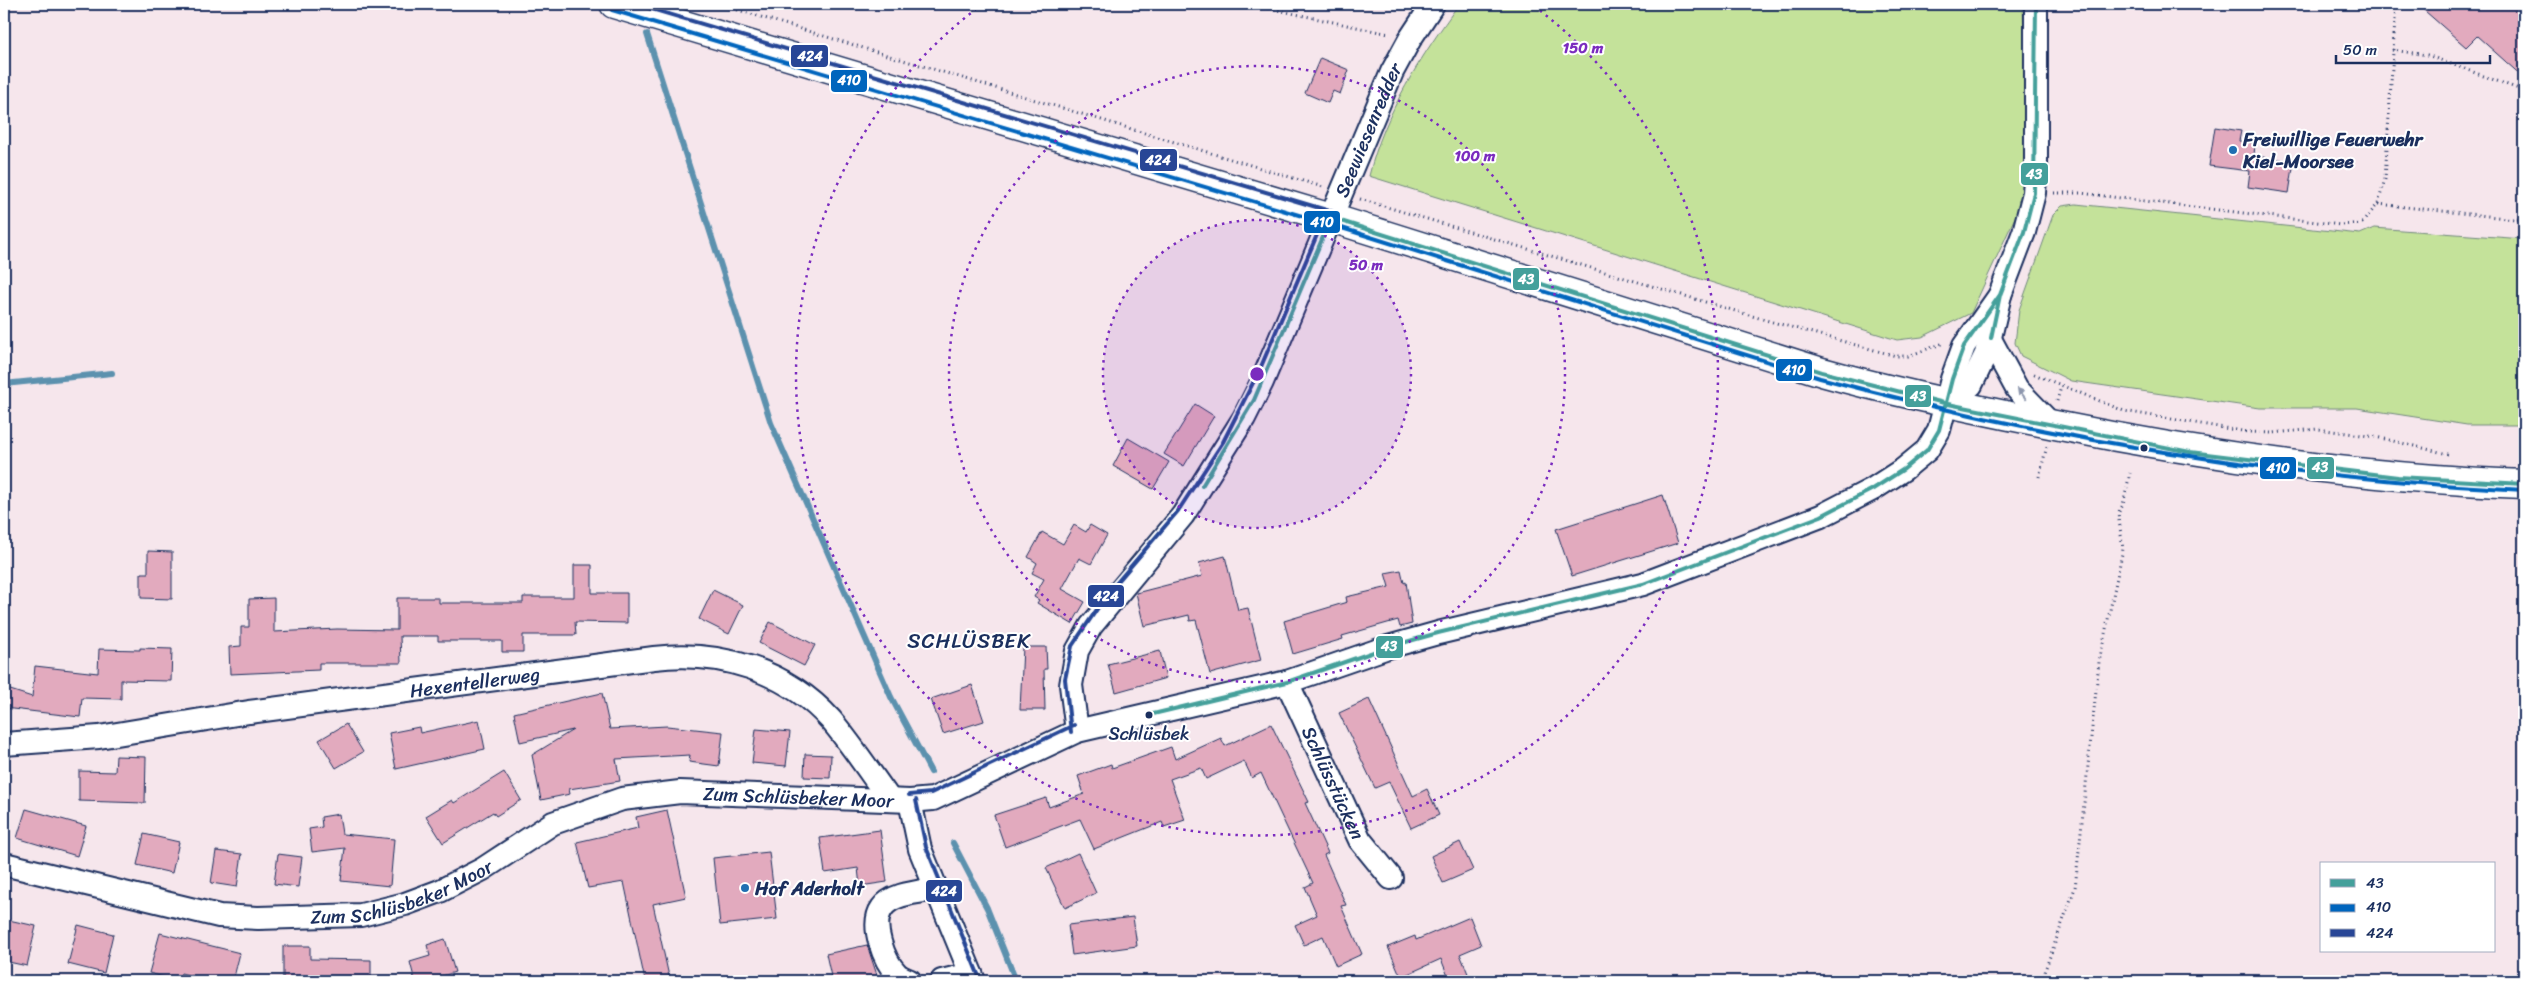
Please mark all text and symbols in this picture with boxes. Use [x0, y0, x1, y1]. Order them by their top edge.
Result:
scale bar [2336, 32, 2489, 64]
text: 150 m [1563, 35, 1604, 61]
text: 50 m [2343, 37, 2378, 63]
line badge: 424 [790, 44, 829, 68]
text: 424 [796, 44, 823, 69]
street label: Seewiesenredder [1325, 56, 1412, 202]
text: 410 [836, 68, 861, 93]
line badge: 410 [830, 69, 868, 93]
place label: Freiwillige Feuerwehr Kiel-Moorsee [2242, 123, 2424, 178]
text: 100 m [1455, 143, 1496, 169]
marker: Freiwillige Feuerwehr Kiel-Moorsee [2227, 144, 2239, 156]
line badge: 424 [1139, 148, 1178, 172]
text: 424 [1144, 148, 1171, 173]
line badge: 43 [2020, 162, 2049, 186]
text: 43 [2025, 162, 2043, 187]
line badge: 410 [1303, 210, 1341, 234]
text: 410 [1309, 210, 1334, 235]
text: 50 m [1349, 252, 1384, 278]
line badge: 43 [1512, 267, 1540, 291]
text: 43 [1517, 267, 1535, 292]
line badge: 410 [1775, 358, 1813, 382]
text: 410 [1781, 358, 1806, 383]
centre of rings [1248, 365, 1266, 383]
line badge: 43 [1904, 384, 1932, 408]
text: 43 [1909, 384, 1927, 409]
one-way arrow [2016, 388, 2027, 401]
unlabelled marker [2139, 443, 2149, 453]
text: 43 [2311, 455, 2329, 480]
line badge: 410 [2259, 456, 2297, 480]
text: 410 [2265, 456, 2290, 481]
line badge: 43 [2306, 456, 2335, 480]
line badge: 424 [1087, 584, 1125, 608]
text: 424 [1092, 584, 1119, 609]
district label: SCHLÜSBEK [907, 622, 1031, 660]
text: 43 [1380, 634, 1398, 659]
line badge: 43 [1375, 635, 1404, 659]
street label: Hexentellerweg [408, 657, 542, 707]
marker: Schlüsbek [1144, 710, 1154, 720]
place label: Schlüsbek [1108, 718, 1190, 750]
street label: Schlüsstücken [1293, 721, 1374, 845]
street label: Zum Schlüsbeker Moor [702, 777, 896, 817]
street label: Zum Schlüsbeker Moor [310, 850, 501, 933]
legend [2320, 862, 2496, 952]
text: 43 [2366, 870, 2384, 896]
place label: Hof Aderholt [754, 872, 865, 905]
line badge: 424 [925, 879, 963, 903]
text: 424 [930, 879, 957, 904]
marker: Hof Aderholt [739, 882, 751, 894]
text: 410 [2366, 894, 2391, 920]
text: 424 [2366, 920, 2393, 946]

